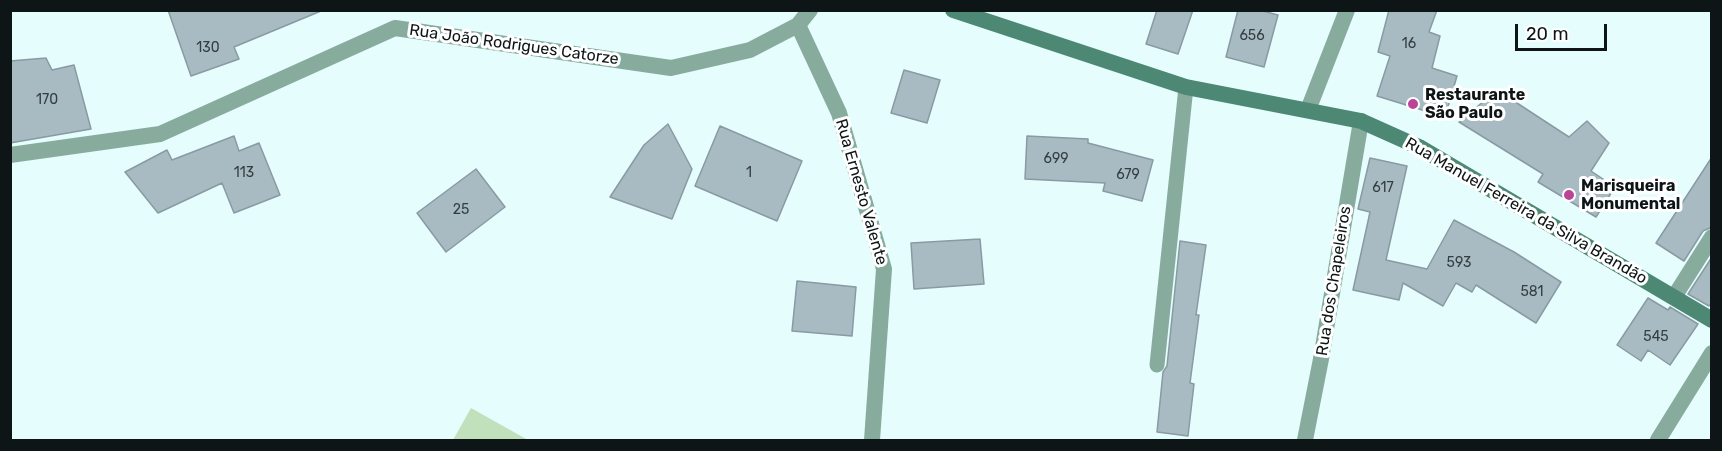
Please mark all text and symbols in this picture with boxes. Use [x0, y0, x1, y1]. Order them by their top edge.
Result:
scale bar [1518, 12, 1610, 50]
street label: Rua João Rodrigues Catorze [408, 21, 620, 69]
text: 20 m [1526, 23, 1568, 45]
house number: 656 [1239, 28, 1265, 44]
house number: 16 [1402, 36, 1416, 52]
house number: 130 [196, 40, 220, 56]
place label: Restaurante São Paulo [1425, 85, 1525, 123]
house number: 170 [36, 92, 58, 108]
marker: Restaurante São Paulo [1406, 97, 1420, 111]
street label: Rua Ernesto Valente [831, 117, 891, 267]
street label: Rua Manuel Ferreira da Silva Brandão [1402, 134, 1650, 288]
house number: 699 [1043, 151, 1069, 167]
house number: 113 [234, 165, 254, 181]
house number: 1 [746, 165, 752, 181]
house number: 679 [1116, 167, 1140, 183]
place label: Marisqueira Monumental [1581, 176, 1680, 214]
house number: 617 [1372, 180, 1394, 196]
marker: Marisqueira Monumental [1562, 188, 1576, 202]
house number: 25 [453, 202, 469, 218]
street label: Rua dos Chapeleiros [1313, 205, 1355, 357]
house number: 593 [1447, 255, 1471, 271]
house number: 581 [1520, 284, 1544, 300]
house number: 545 [1643, 329, 1669, 345]

